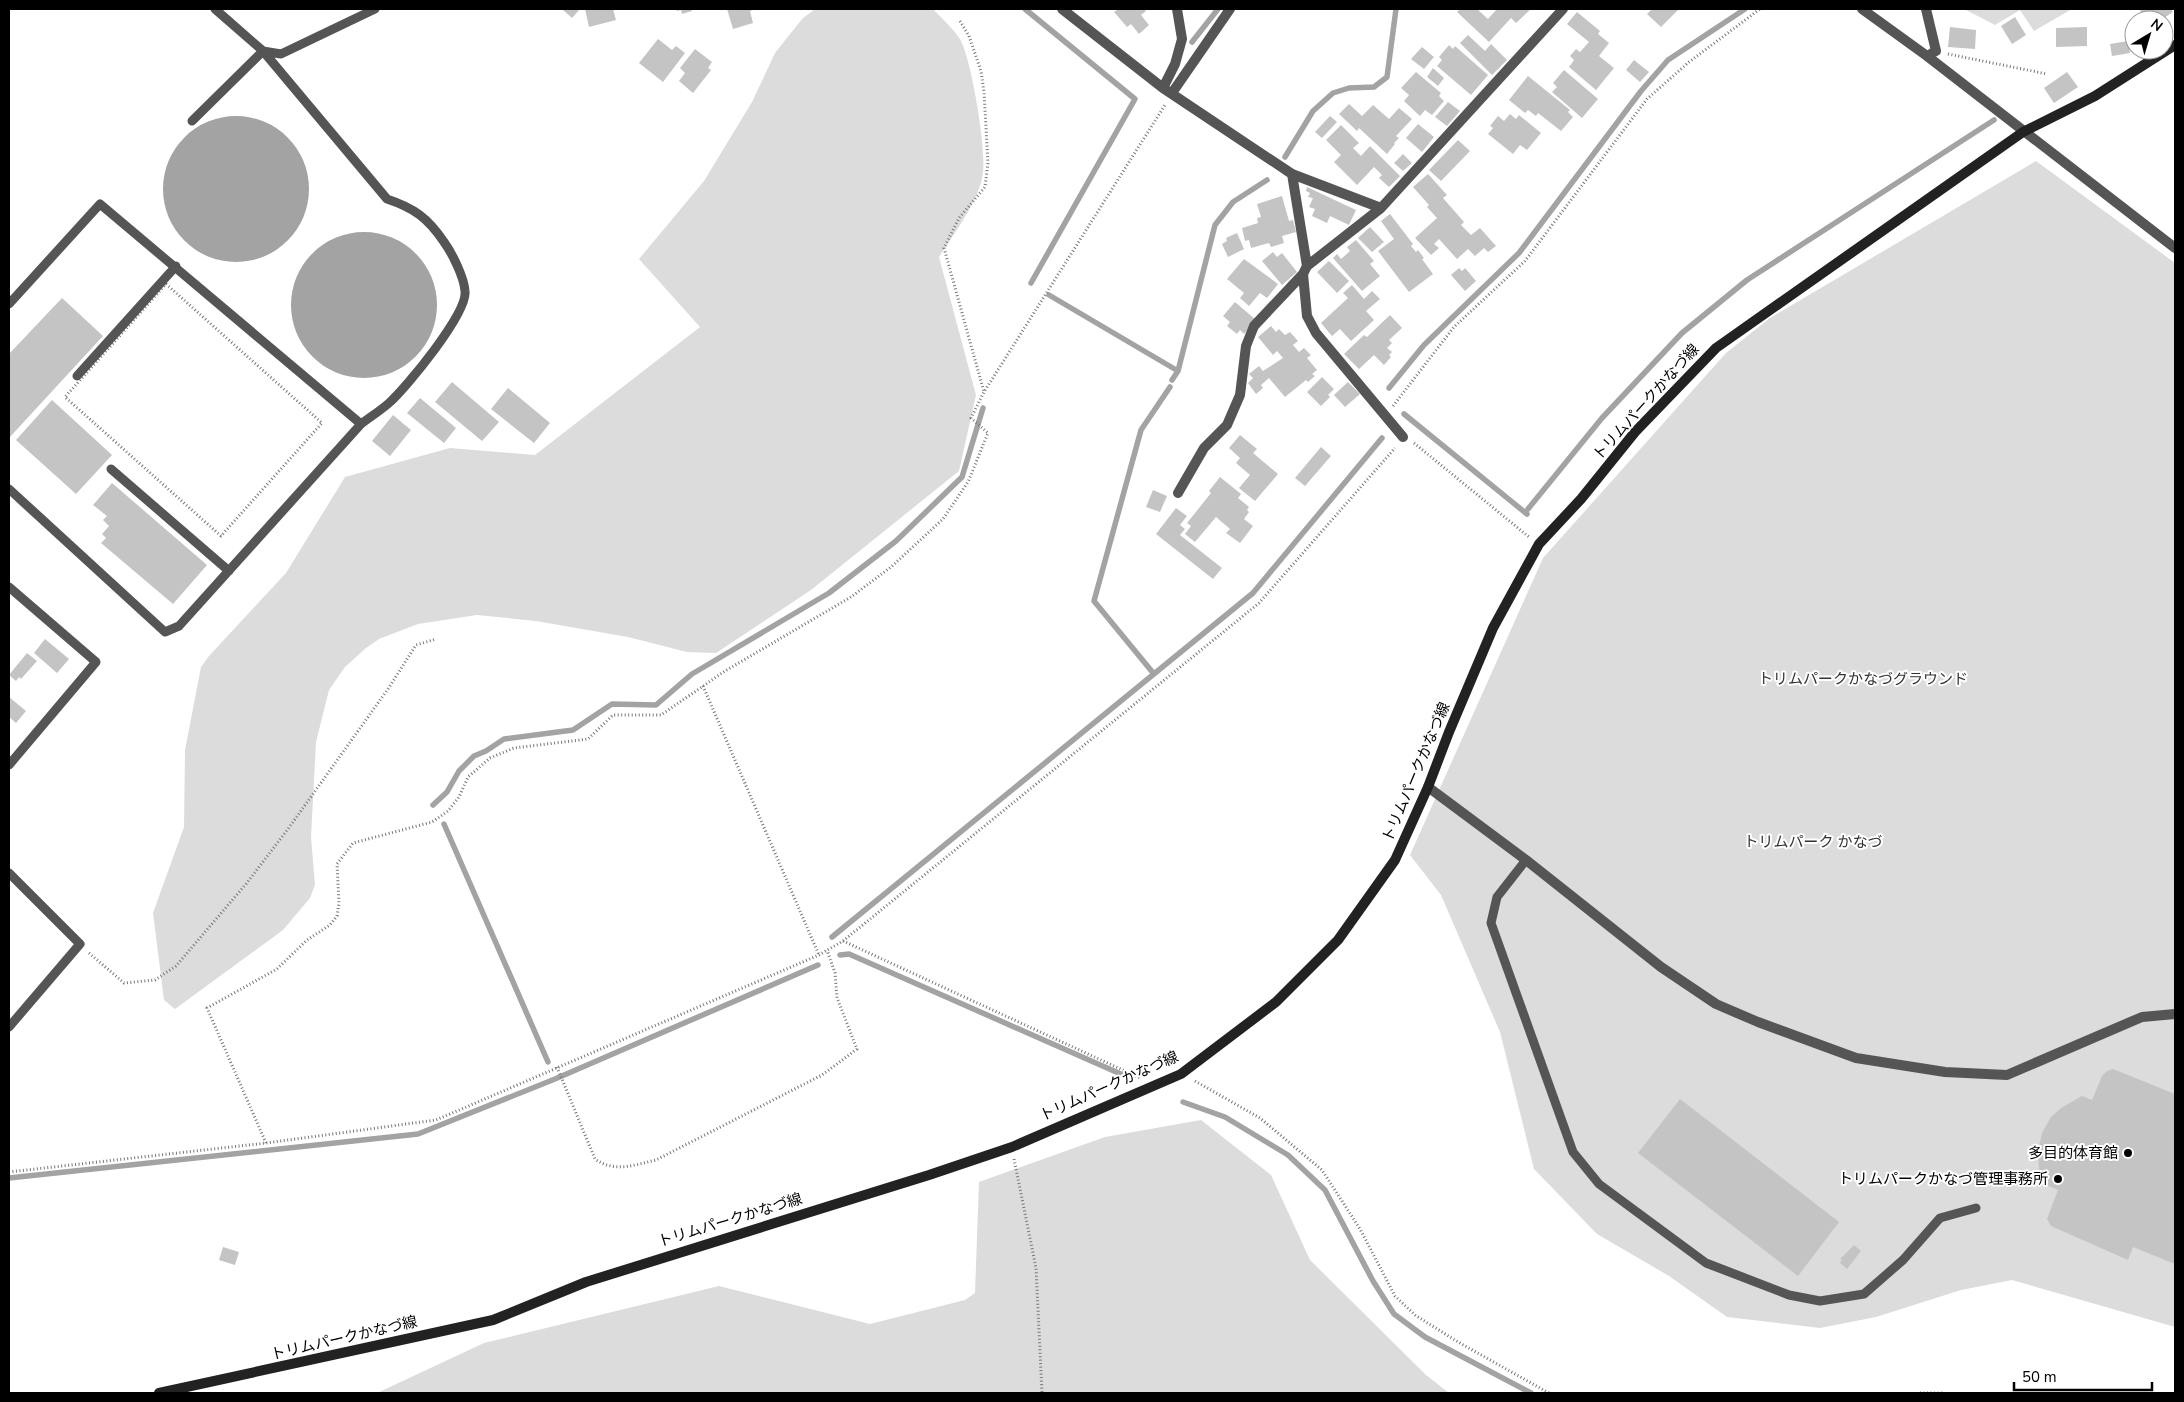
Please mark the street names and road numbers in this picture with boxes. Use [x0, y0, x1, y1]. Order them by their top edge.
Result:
street label: トリムパークかなづ線 [1588, 340, 1704, 464]
street label: トリムパークかなづ線 [1377, 699, 1455, 845]
street label: トリムパークかなづ線 [1036, 1046, 1182, 1126]
street label: トリムパークかなづ線 [655, 1189, 805, 1251]
street label: トリムパークかなづ線 [269, 1311, 419, 1365]

